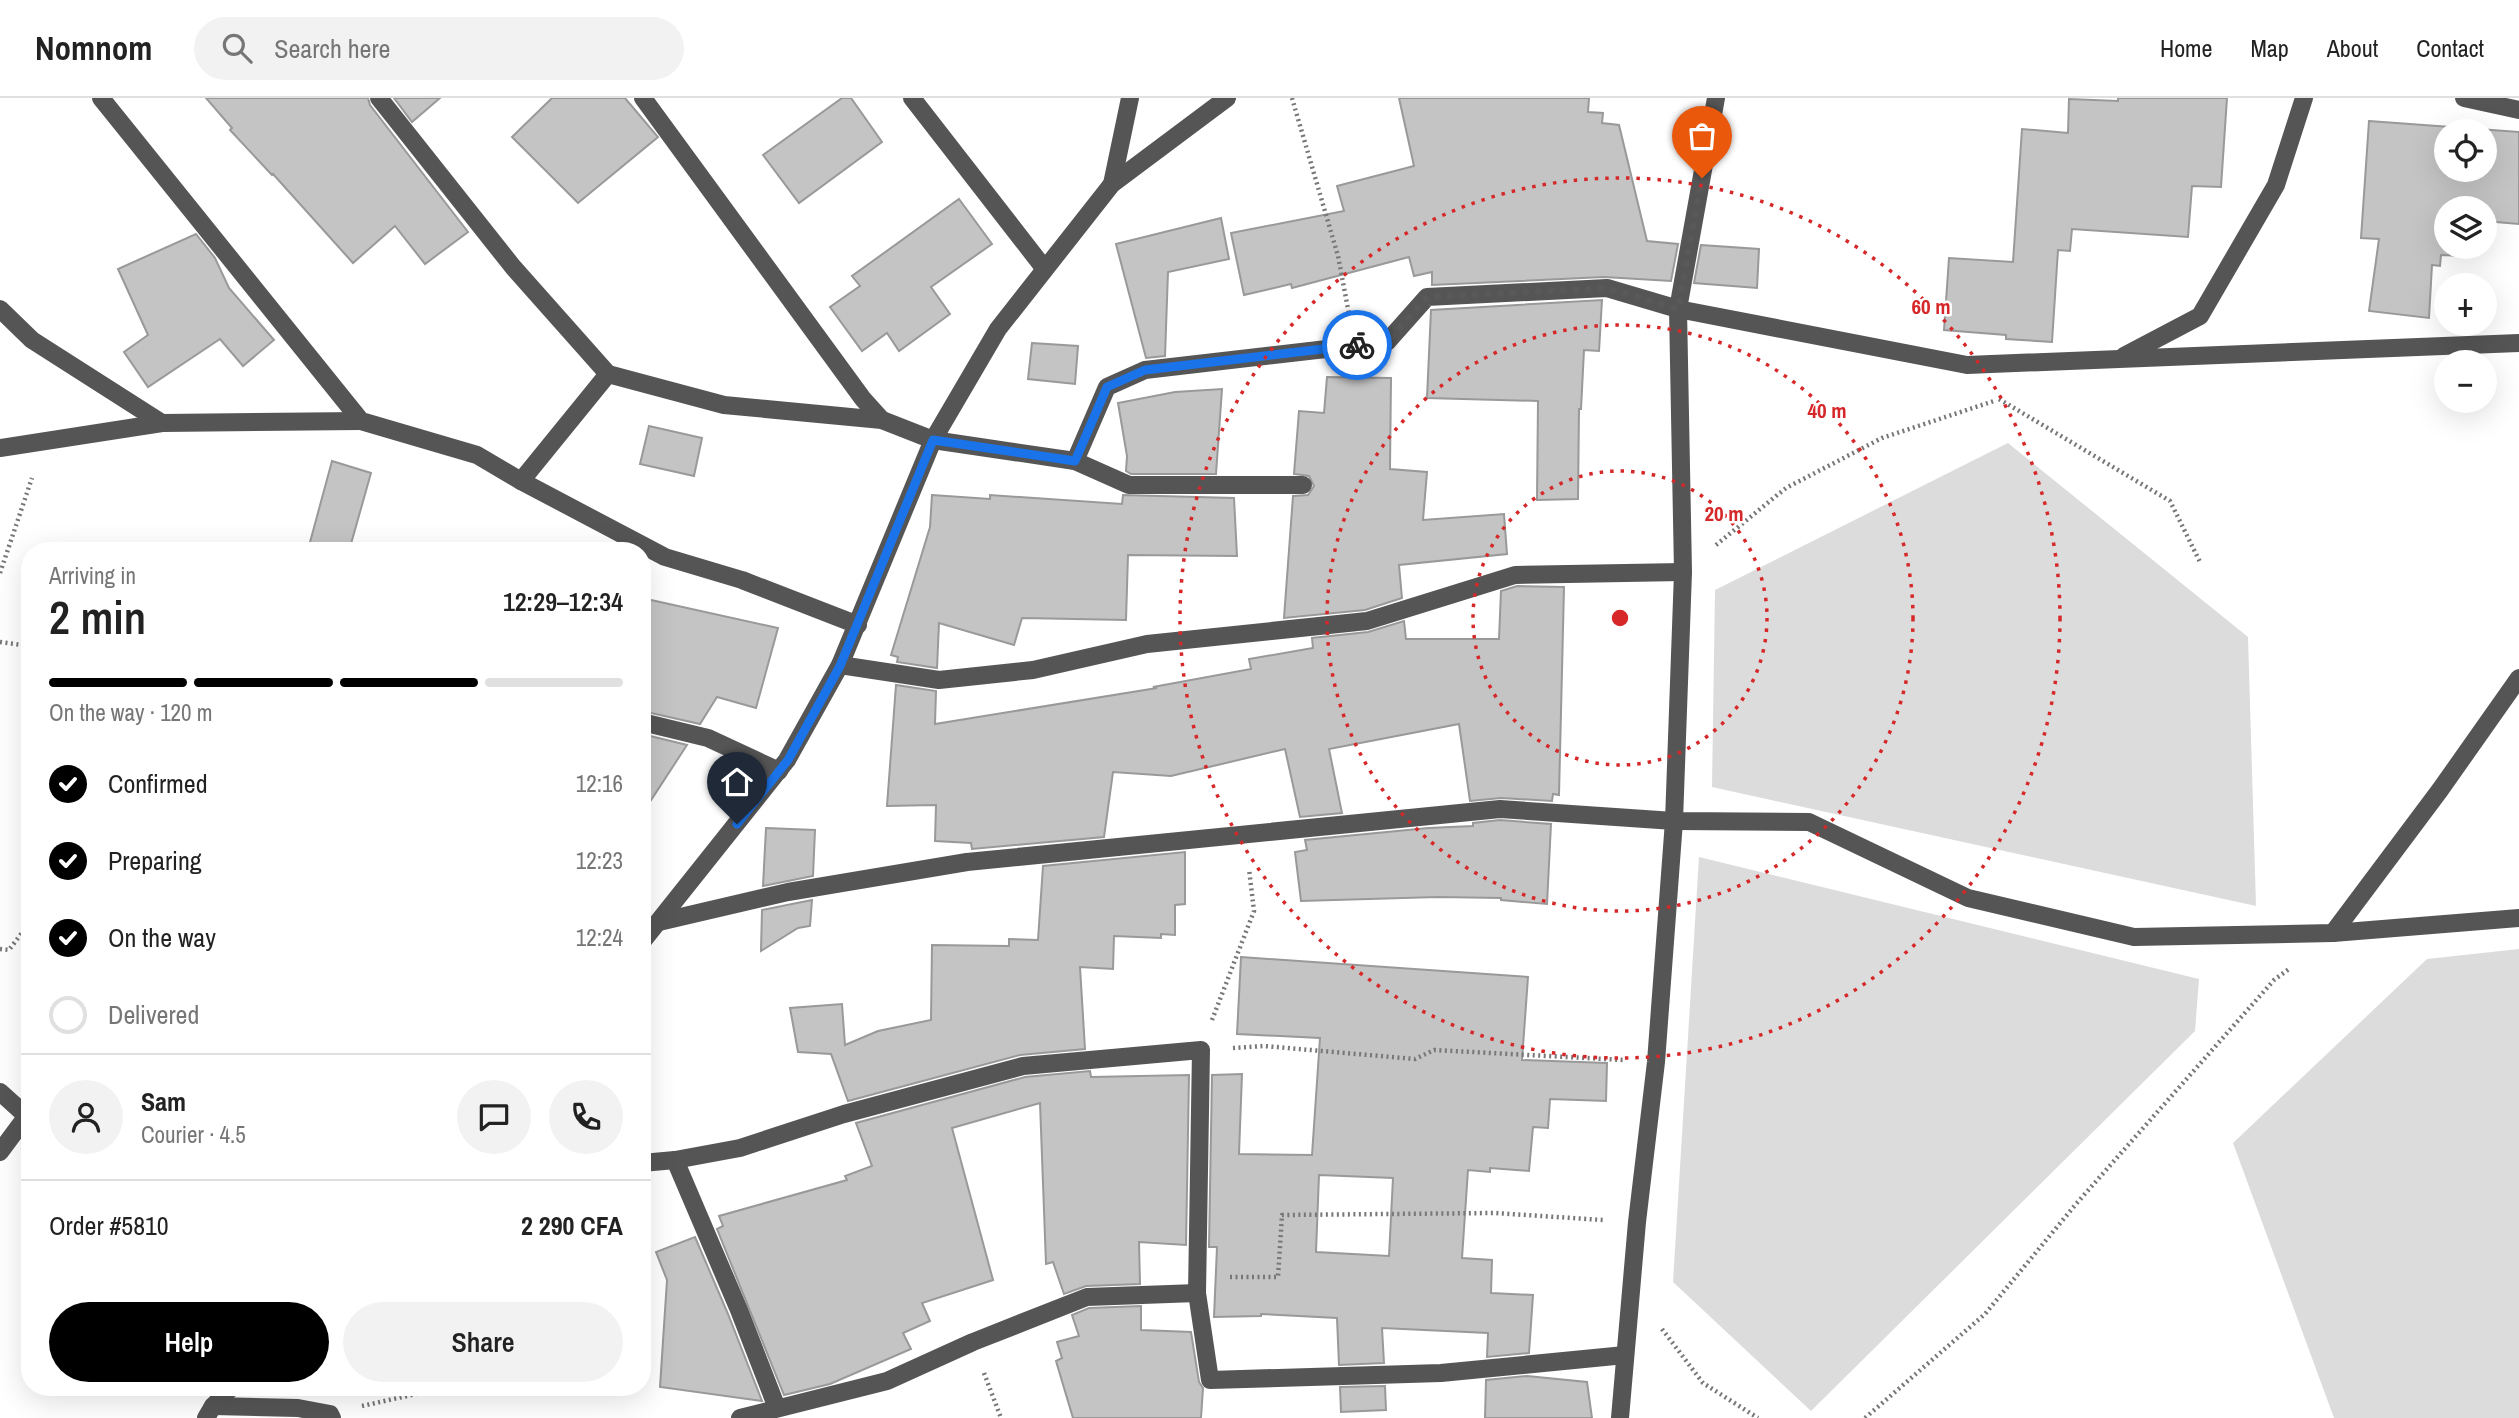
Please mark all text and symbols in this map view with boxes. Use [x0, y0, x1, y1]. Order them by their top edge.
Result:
search box [194, 17, 684, 80]
text: Nomnom [35, 26, 152, 70]
icon: search [218, 29, 256, 67]
text: Search here [274, 31, 390, 66]
text: Home [2160, 32, 2212, 64]
text: Map [2250, 32, 2289, 64]
text: About [2327, 32, 2378, 64]
text: Contact [2416, 32, 2484, 64]
pin [1672, 106, 1732, 178]
icon: bag [1683, 117, 1721, 155]
map controls [2434, 119, 2497, 413]
button: locate [2434, 119, 2497, 182]
button: layers [2434, 196, 2497, 259]
button: + [2434, 273, 2497, 336]
text: 60 m [1911, 292, 1951, 321]
courier [1322, 310, 1392, 380]
icon: bike [1338, 326, 1376, 364]
button: − [2434, 350, 2497, 413]
text: 40 m [1807, 396, 1847, 425]
text: 20 m [1704, 499, 1744, 528]
text: Arriving in [49, 560, 136, 591]
text: 12:29–12:34 [503, 584, 623, 619]
text: 2 min [49, 586, 146, 648]
centre of rings [1608, 606, 1632, 630]
text: On the way · 120 m [49, 697, 213, 728]
pin [707, 752, 767, 824]
icon: home [718, 763, 756, 801]
icon: check [49, 765, 87, 803]
text: Confirmed [108, 766, 208, 801]
text: 12:16 [576, 768, 623, 799]
icon: check [49, 842, 87, 880]
text: Preparing [108, 843, 202, 878]
text: 12:23 [576, 845, 623, 876]
icon: check [49, 919, 87, 957]
text: On the way [108, 920, 216, 955]
text: 12:24 [576, 922, 623, 953]
text: Delivered [108, 997, 199, 1032]
button: person [49, 1080, 123, 1154]
button: chat [457, 1080, 531, 1154]
button: phone [549, 1080, 623, 1154]
text: Sam [141, 1084, 186, 1119]
text: Courier · 4.5 [141, 1119, 246, 1150]
text: Order #5810 [49, 1208, 169, 1243]
text: 2 290 CFA [521, 1208, 623, 1243]
button: Help [49, 1302, 329, 1382]
button: Share [343, 1302, 623, 1382]

